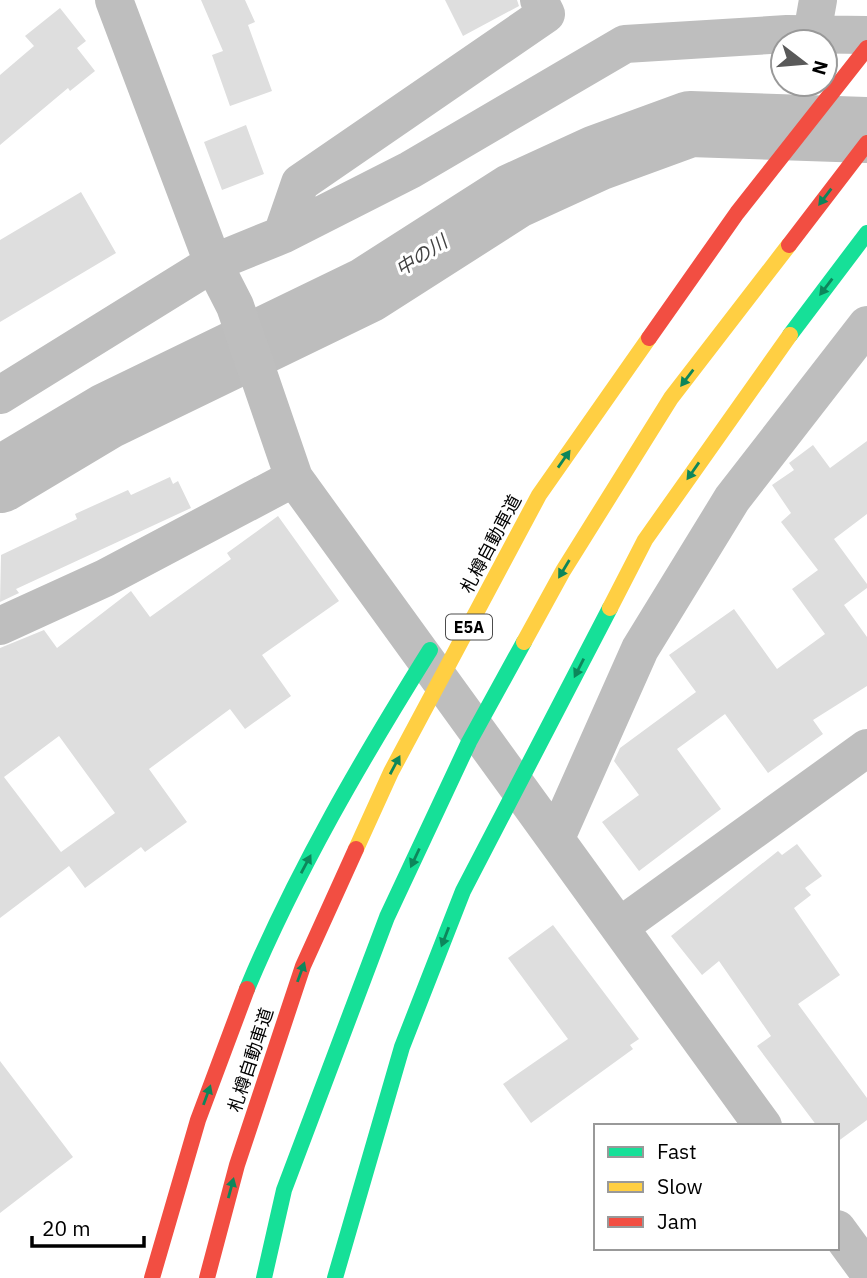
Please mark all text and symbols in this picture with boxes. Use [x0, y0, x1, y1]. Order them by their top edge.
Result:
north arrow [769, 28, 839, 98]
text: N [807, 58, 834, 78]
one-way arrow [819, 188, 833, 206]
water label: 中の川 [391, 228, 453, 281]
one-way arrow [819, 278, 833, 296]
one-way arrow [679, 368, 694, 386]
one-way arrow [557, 450, 571, 468]
one-way arrow [686, 461, 699, 481]
street label: 札樽自動車道 [455, 491, 526, 597]
one-way arrow [558, 560, 571, 579]
road number: E5A [446, 614, 492, 640]
one-way arrow [573, 658, 584, 678]
one-way arrow [389, 755, 400, 775]
one-way arrow [409, 848, 421, 868]
one-way arrow [300, 854, 312, 874]
one-way arrow [439, 927, 450, 948]
one-way arrow [296, 962, 307, 983]
street label: 札樽自動車道 [223, 1005, 278, 1115]
one-way arrow [202, 1085, 213, 1106]
legend [594, 1124, 839, 1250]
text: Fast [657, 1137, 697, 1165]
text: Slow [657, 1172, 703, 1200]
one-way arrow [226, 1177, 237, 1199]
scale bar [32, 1204, 144, 1248]
text: Jam [657, 1207, 697, 1235]
text: 20 m [42, 1214, 91, 1242]

